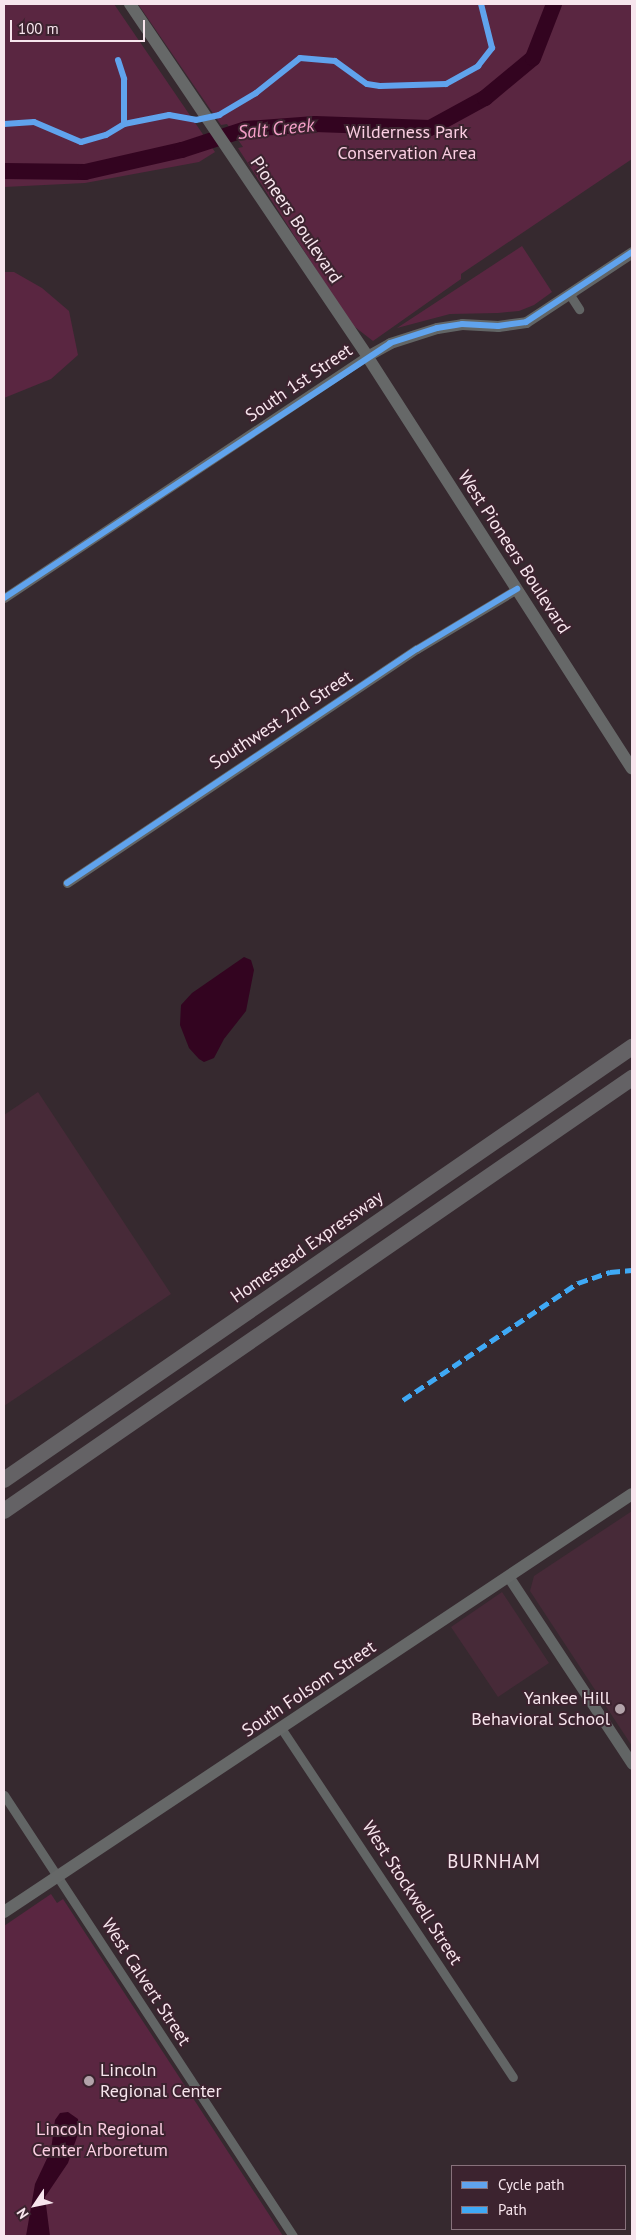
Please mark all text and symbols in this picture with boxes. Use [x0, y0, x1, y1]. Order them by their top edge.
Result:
scale bar [12, 10, 148, 42]
text: 100 m [18, 19, 59, 38]
water label: Salt Creek [236, 114, 316, 144]
park label: Wilderness Park Conservation Area [337, 122, 477, 164]
street label: Pioneers Boulevard [246, 153, 346, 287]
street label: South 1st Street [242, 339, 356, 427]
street label: West Pioneers Boulevard [453, 466, 575, 638]
street label: Southwest 2nd Street [206, 666, 356, 774]
street label: Homestead Expressway [227, 1186, 387, 1308]
street label: South Folsom Street [238, 1636, 380, 1742]
place label: Yankee Hill Behavioral School [471, 1688, 610, 1730]
marker: Yankee Hill Behavioral School [614, 1703, 626, 1715]
street label: West Stockwell Street [357, 1817, 467, 1969]
district label: BURNHAM [446, 1851, 542, 1873]
street label: West Calvert Street [97, 1914, 195, 2050]
place label: Lincoln Regional Center [100, 2060, 222, 2102]
marker: Lincoln Regional Center [82, 2074, 96, 2088]
park label: Lincoln Regional Center Arboretum [32, 2119, 168, 2162]
legend [451, 2165, 626, 2230]
text: Cycle path [498, 2175, 564, 2194]
north arrow [10, 2180, 60, 2230]
text: Path [498, 2200, 527, 2219]
text: N [13, 2205, 33, 2222]

